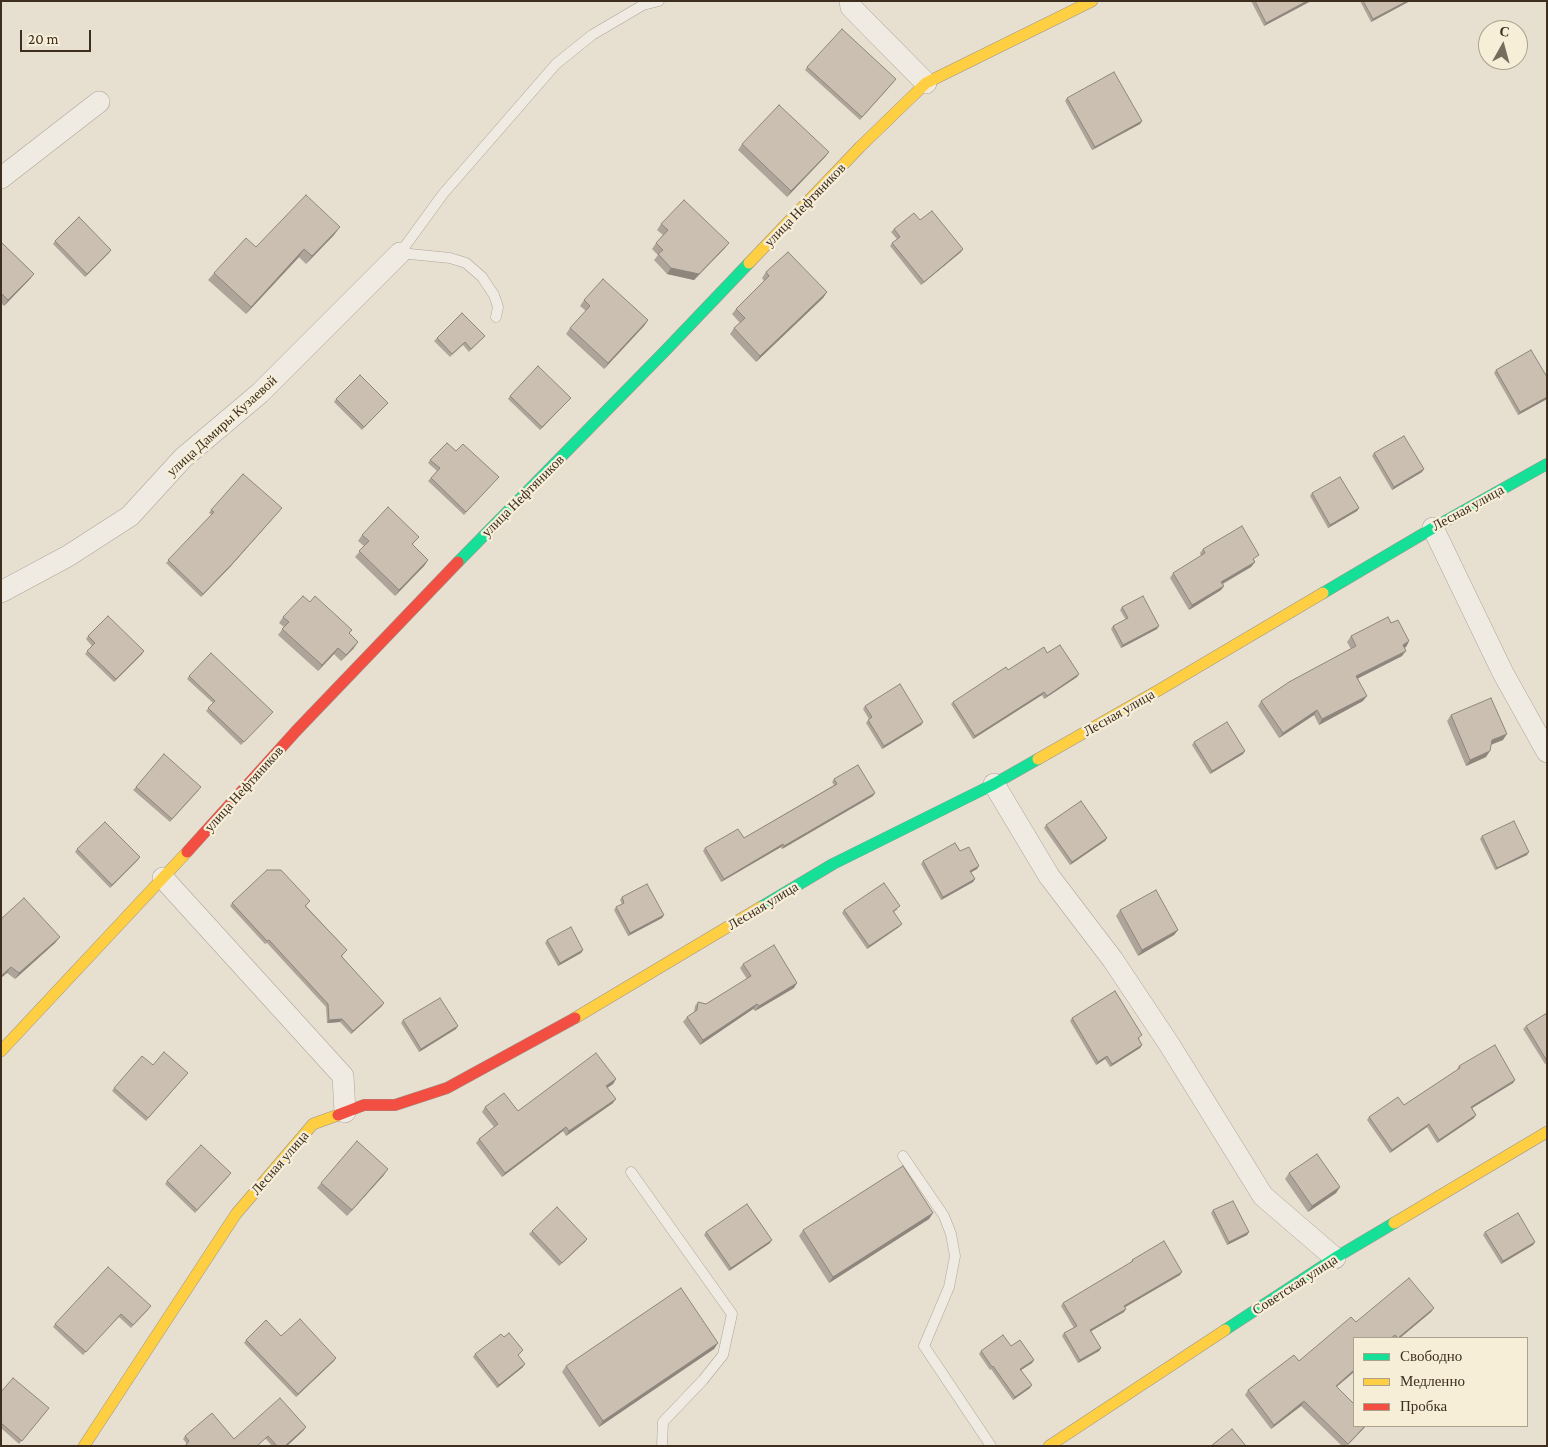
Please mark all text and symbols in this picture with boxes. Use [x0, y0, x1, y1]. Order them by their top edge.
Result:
scale bar [22, 20, 94, 52]
north arrow [1478, 20, 1528, 70]
text: С [1499, 23, 1511, 40]
text: 20 m [28, 31, 59, 47]
street label: улица Нефтяников [761, 160, 849, 250]
street label: улица Дамиры Кузаевой [163, 372, 281, 480]
street label: улица Нефтяников [478, 451, 568, 541]
street label: Лесная улица [1429, 481, 1507, 535]
street label: Лесная улица [1080, 686, 1158, 740]
street label: улица Нефтяников [201, 743, 287, 835]
street label: Лесная улица [725, 878, 801, 934]
street label: Лесная улица [248, 1127, 312, 1199]
street label: Советская улица [1249, 1251, 1341, 1319]
legend [1353, 1337, 1528, 1427]
text: Свободно [1400, 1348, 1462, 1364]
text: Медленно [1400, 1373, 1465, 1389]
text: Пробка [1400, 1398, 1447, 1414]

